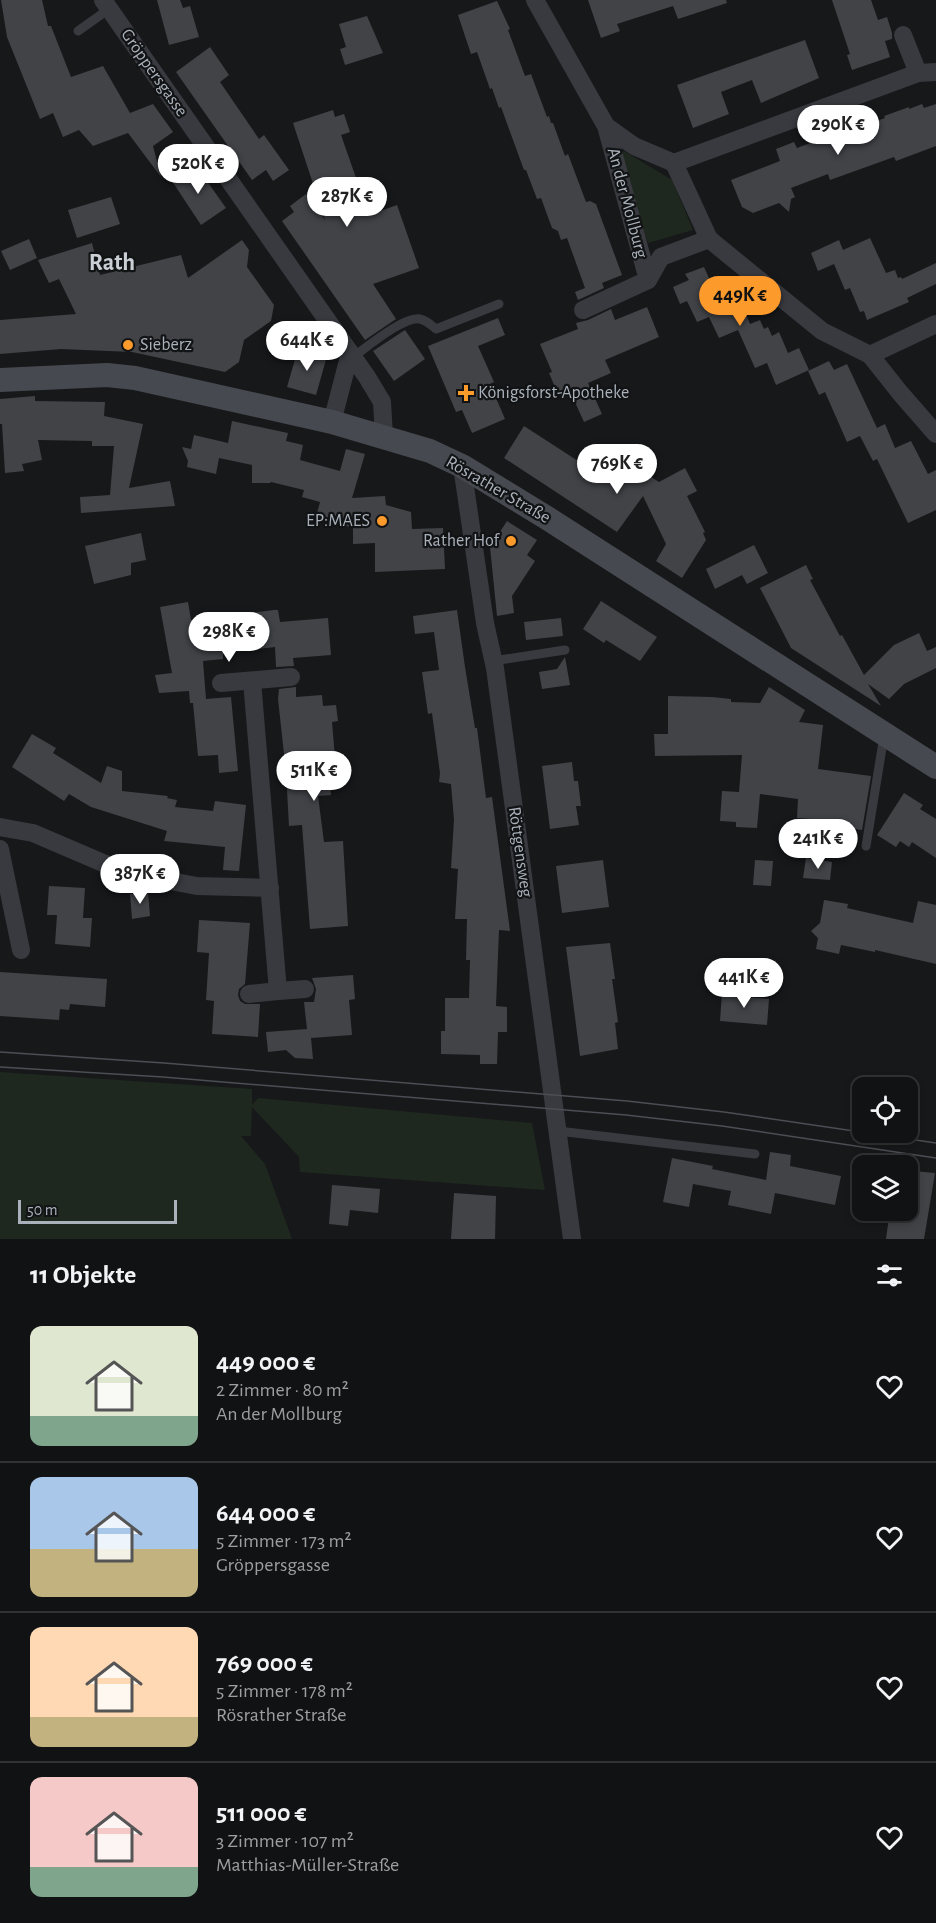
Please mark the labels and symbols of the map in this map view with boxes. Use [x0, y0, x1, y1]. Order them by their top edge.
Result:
street label: Gröppersgasse [117, 26, 191, 120]
pin: 290K € [789, 105, 887, 156]
pin: 520K € [149, 144, 247, 195]
street label: An der Mollburg [604, 146, 650, 260]
pin: 287K € [298, 177, 396, 228]
district label: Rath [89, 251, 135, 275]
pin: 449K € [691, 276, 789, 327]
pin: 644K € [258, 321, 356, 372]
place label: Sieberz [140, 336, 192, 354]
marker: Sieberz [121, 338, 135, 352]
place label: Königsforst-Apotheke [478, 384, 629, 402]
marker: Königsforst-Apotheke [459, 386, 473, 400]
pin: 769K € [568, 444, 666, 495]
street label: Rösrather Straße [443, 453, 553, 527]
place label: EP:MAES [306, 512, 370, 530]
marker: EP:MAES [375, 514, 389, 528]
place label: Rather Hof [423, 532, 501, 550]
marker: Rather Hof [504, 534, 518, 548]
pin: 298K € [180, 612, 278, 663]
pin: 511K € [265, 751, 363, 802]
street label: Röttgensweg [505, 806, 535, 899]
pin: 241K € [769, 819, 867, 870]
pin: 387K € [91, 854, 189, 905]
pin: 441K € [695, 958, 793, 1009]
scale bar [18, 1197, 177, 1224]

